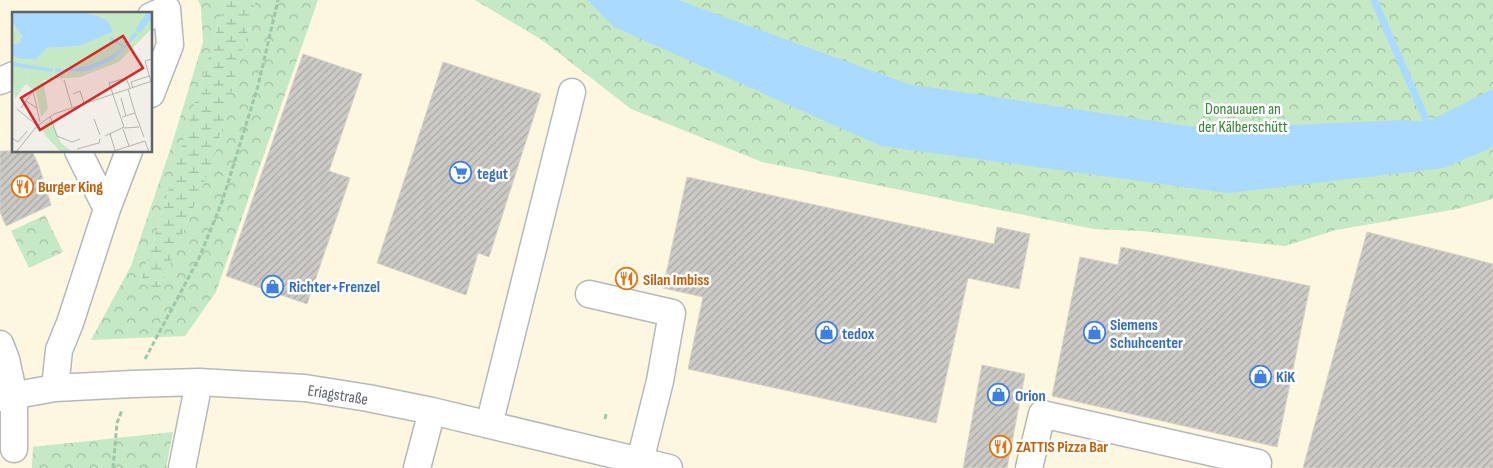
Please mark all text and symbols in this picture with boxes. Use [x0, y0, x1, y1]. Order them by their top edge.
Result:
inset map [12, 12, 152, 152]
park label: Donauauen an der Kälberschütt [1198, 100, 1288, 137]
supermarket icon: tegut [449, 161, 473, 185]
place label: tegut [477, 165, 508, 184]
restaurant icon: Burger King [10, 174, 34, 198]
place label: Burger King [38, 178, 103, 197]
restaurant icon: Silan Imbiss [615, 267, 639, 291]
place label: Silan Imbiss [643, 271, 709, 290]
shop icon: Richter+Frenzel [261, 274, 285, 298]
place label: Richter+Frenzel [289, 278, 380, 297]
place label: Siemens Schuhcenter [1110, 316, 1183, 353]
shop icon: tedox [814, 321, 838, 345]
shop icon: Siemens Schuhcenter [1082, 321, 1106, 345]
place label: tedox [842, 325, 875, 344]
shop icon: KiK [1248, 364, 1272, 388]
place label: KiK [1276, 368, 1295, 387]
street label: Eriagstraße [306, 381, 369, 410]
shop icon: Orion [987, 383, 1011, 407]
place label: Orion [1015, 387, 1046, 406]
restaurant icon: ZATTIS Pizza Bar [988, 434, 1012, 458]
place label: ZATTIS Pizza Bar [1016, 438, 1108, 457]

